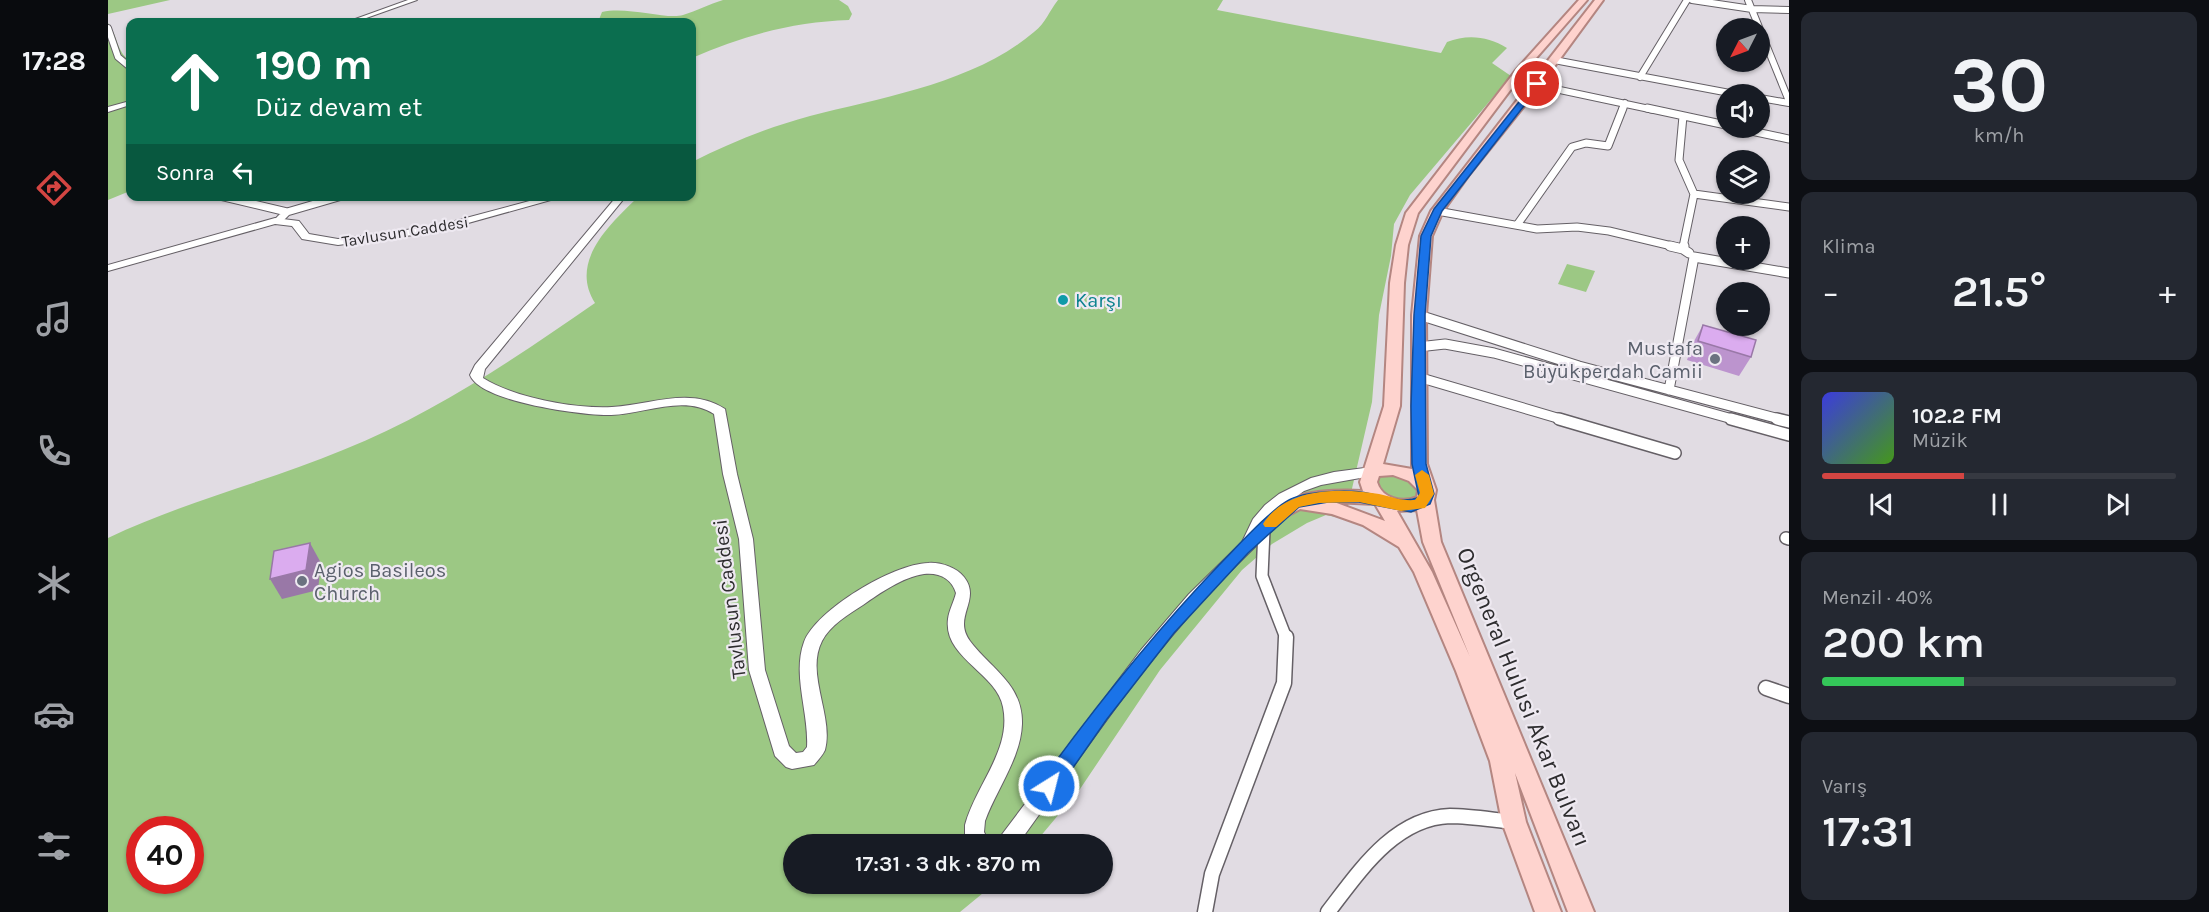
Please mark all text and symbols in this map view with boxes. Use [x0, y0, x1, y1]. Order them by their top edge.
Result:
north arrow [1716, 18, 1770, 72]
map controls [1716, 18, 1770, 336]
text: 30 [1950, 39, 2048, 131]
text: 190 m [255, 40, 373, 90]
icon: ahead [156, 42, 234, 120]
text: 17:28 [22, 45, 86, 77]
pin [1511, 58, 1562, 109]
icon: arrive [1520, 67, 1553, 100]
button: sound [1716, 84, 1770, 138]
text: Düz devam et [255, 91, 422, 123]
text: km/h [1974, 124, 2024, 147]
button: layers [1716, 150, 1770, 204]
icon: left [227, 156, 260, 189]
text: Sonra [156, 160, 215, 186]
icon: directions [33, 167, 75, 209]
street label: Tavlusun Caddesi [340, 212, 470, 251]
button: + [1716, 216, 1770, 270]
text: Klima [1822, 235, 1875, 258]
text: 21.5° [1952, 265, 2046, 317]
text: − [1822, 273, 1839, 311]
text: + [2159, 273, 2176, 311]
button: − [1716, 282, 1770, 336]
place label: Karşı [1075, 289, 1122, 312]
marker: Karşı [1056, 293, 1070, 307]
icon: music [33, 298, 75, 340]
place label: Mustafa Büyükperdah Camii [1523, 337, 1703, 383]
marker: Mustafa Büyükperdah Camii [1708, 352, 1722, 366]
text: 102.2 FM [1912, 403, 2002, 429]
text: Müzik [1912, 429, 1968, 452]
icon: phone [33, 430, 75, 472]
icon: previous [1865, 488, 1898, 521]
icon: pause [1983, 488, 2016, 521]
icon: next [2101, 488, 2134, 521]
street label: Tavlusun Caddesi [708, 518, 751, 680]
street label: Orgeneral Hulusi Akar Bulvarı [1451, 543, 1597, 851]
place label: Agios Basileos Church [314, 559, 446, 605]
icon: climate [33, 562, 75, 604]
marker: Agios Basileos Church [295, 574, 309, 588]
text: Menzil · 40% [1822, 586, 1933, 609]
text: 200 km [1822, 616, 1985, 668]
icon: car [33, 693, 75, 735]
position arrow [1017, 754, 1081, 818]
text: Varış [1822, 775, 1867, 798]
text: 17:31 [1822, 805, 1915, 857]
speed limit sign: 40 [126, 816, 204, 894]
icon: filters [33, 825, 75, 867]
text: 17:31 · 3 dk · 870 m [855, 851, 1041, 877]

